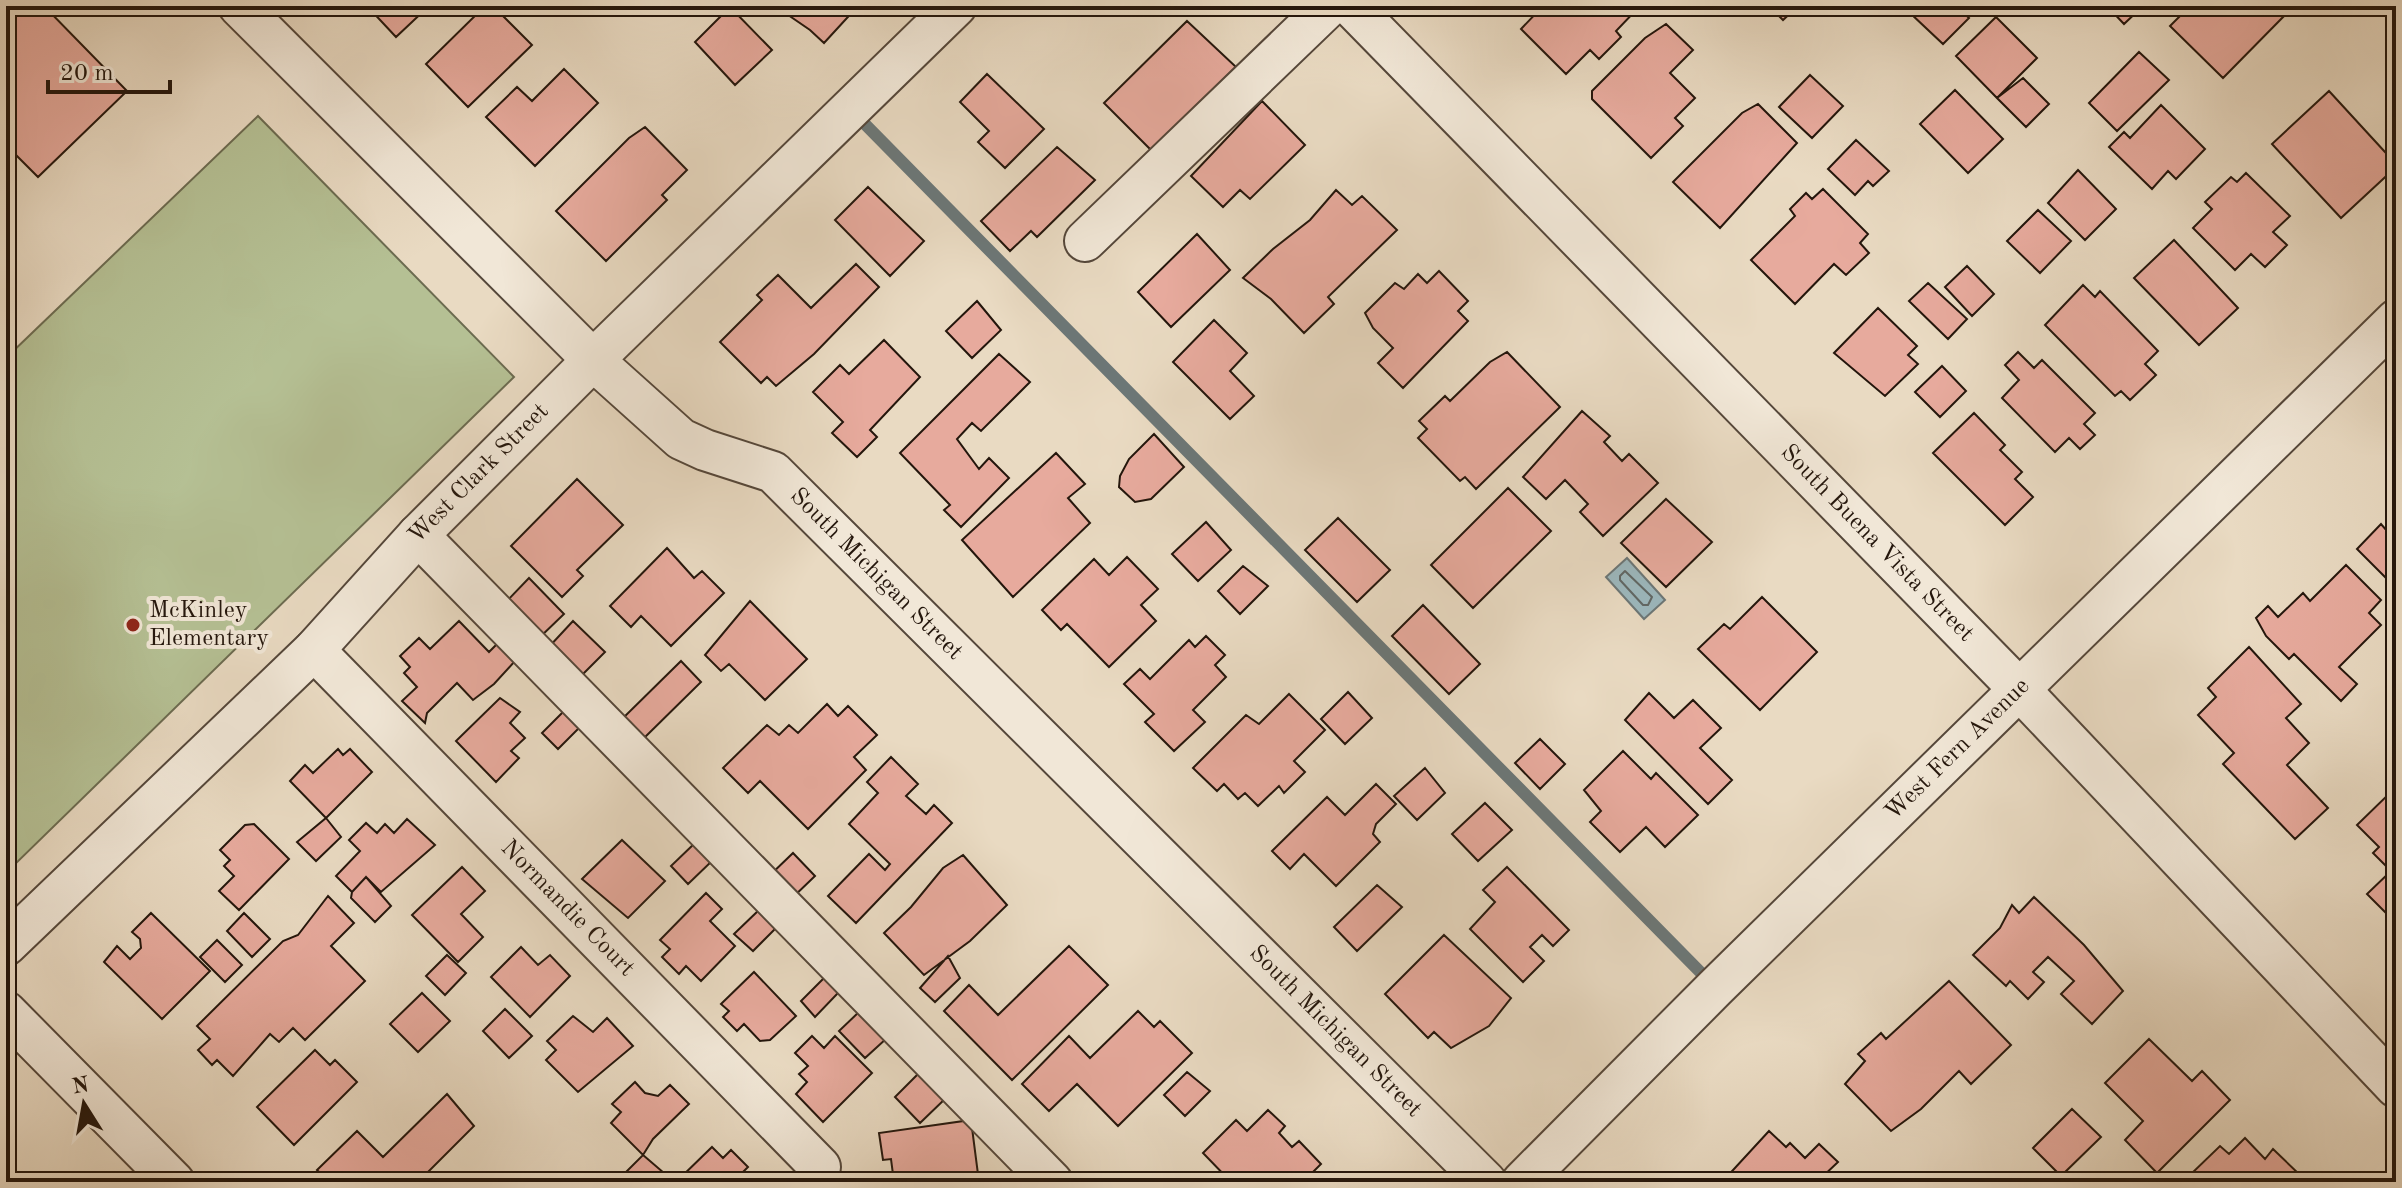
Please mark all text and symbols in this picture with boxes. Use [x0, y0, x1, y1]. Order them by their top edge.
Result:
scale bar [48, 44, 170, 94]
text: 20 m [60, 62, 114, 86]
street label: West Clark Street [405, 399, 554, 548]
street label: South Buena Vista Street [1776, 441, 1978, 647]
street label: South Michigan Street [785, 484, 967, 665]
place label: McKinley Elementary [149, 599, 269, 651]
marker: McKinley Elementary [124, 616, 142, 634]
street label: West Fern Avenue [1881, 674, 2035, 825]
street label: Normandie Court [496, 836, 639, 981]
street label: South Michigan Street [1244, 941, 1426, 1122]
north arrow [44, 1064, 124, 1144]
text: N [70, 1074, 91, 1099]

